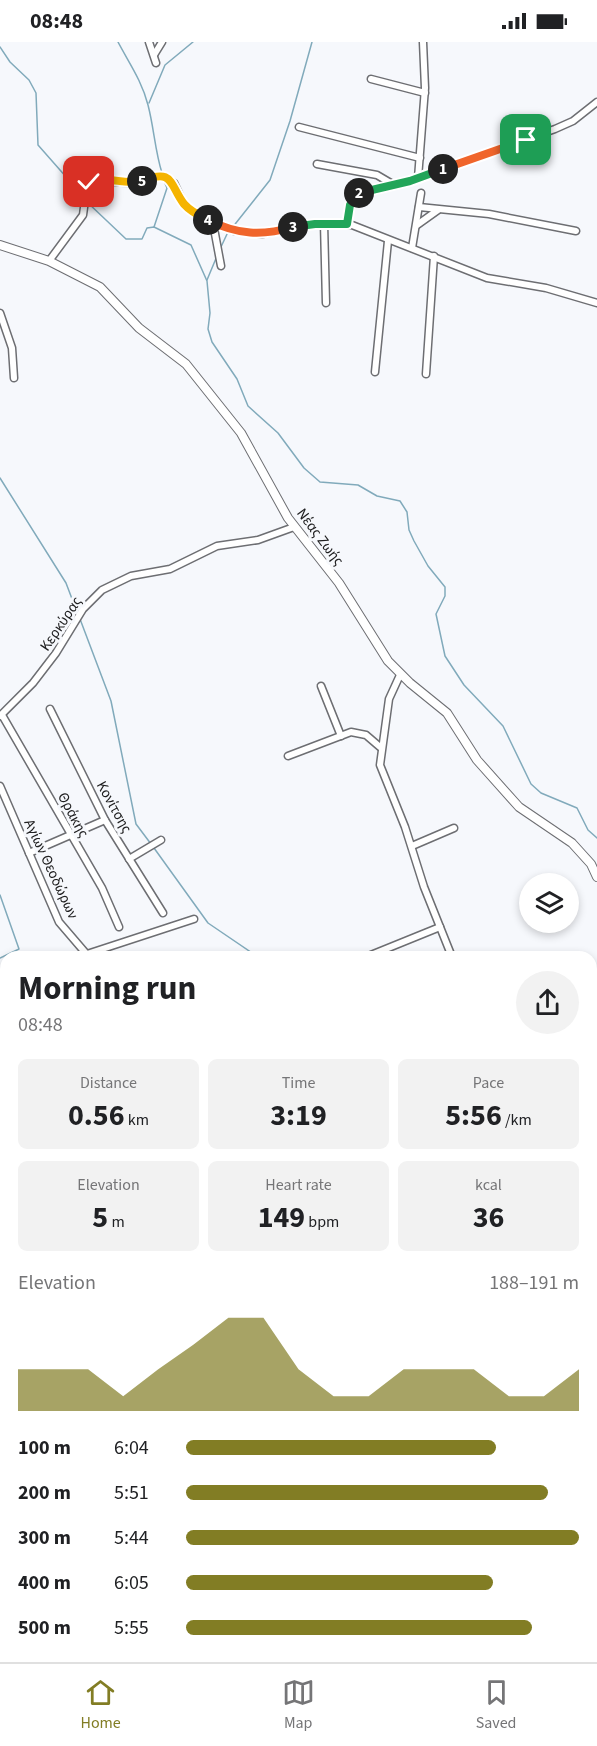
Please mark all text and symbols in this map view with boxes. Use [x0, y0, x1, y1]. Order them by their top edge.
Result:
text: 08:48 [30, 5, 83, 37]
pin [500, 114, 551, 165]
icon: arrive [509, 123, 542, 156]
pin: 1 [428, 154, 458, 184]
pin [63, 156, 114, 207]
text: 1 [439, 158, 447, 180]
icon: check [72, 165, 105, 198]
pin: 5 [127, 166, 157, 196]
text: 5 [138, 170, 146, 192]
pin: 2 [344, 178, 374, 208]
text: 2 [355, 182, 363, 204]
pin: 4 [193, 205, 223, 235]
text: 4 [204, 209, 212, 231]
pin: 3 [278, 212, 308, 242]
text: 3 [289, 216, 297, 238]
street label: Νέας Ζωής [291, 504, 349, 570]
street label: Κερκύρας [35, 592, 87, 655]
street label: Κονίτσης [91, 777, 137, 837]
street label: Θράκης [52, 789, 94, 842]
street label: Αγίων Θεοδώρων [19, 816, 83, 922]
map controls [519, 873, 579, 933]
button: layers [519, 873, 579, 933]
text: Morning run [18, 965, 196, 1012]
button: share [516, 971, 579, 1034]
text: 08:48 [18, 1011, 63, 1039]
text: Distance [80, 1072, 137, 1094]
text: Time [282, 1072, 315, 1094]
text: Pace [473, 1072, 504, 1094]
text: 0.56 [68, 1094, 125, 1137]
text: 3:19 [270, 1094, 327, 1137]
text: 5:56 [445, 1094, 502, 1137]
text: km [125, 1109, 149, 1131]
text: /km [502, 1109, 532, 1131]
text: Elevation [77, 1174, 140, 1196]
text: Heart rate [265, 1174, 332, 1196]
text: kcal [475, 1174, 502, 1196]
text: 5 [92, 1196, 108, 1239]
text: 149 [258, 1196, 305, 1239]
text: 36 [473, 1196, 504, 1239]
text: m [108, 1211, 125, 1233]
text: bpm [305, 1211, 339, 1233]
text: Elevation [18, 1269, 96, 1297]
text: 188–191 m [489, 1269, 579, 1297]
text: 100 m [18, 1434, 71, 1462]
text: 6:04 [114, 1434, 149, 1462]
text: 200 m [18, 1479, 71, 1507]
text: 5:51 [114, 1479, 149, 1507]
text: 300 m [18, 1524, 71, 1552]
text: 5:44 [114, 1524, 149, 1552]
text: 400 m [18, 1569, 71, 1597]
text: 6:05 [114, 1569, 149, 1597]
text: 500 m [18, 1614, 71, 1642]
text: 5:55 [114, 1614, 149, 1642]
tab: Home [80, 1676, 121, 1734]
tab: Map [282, 1676, 315, 1734]
tab: Saved [476, 1676, 517, 1734]

